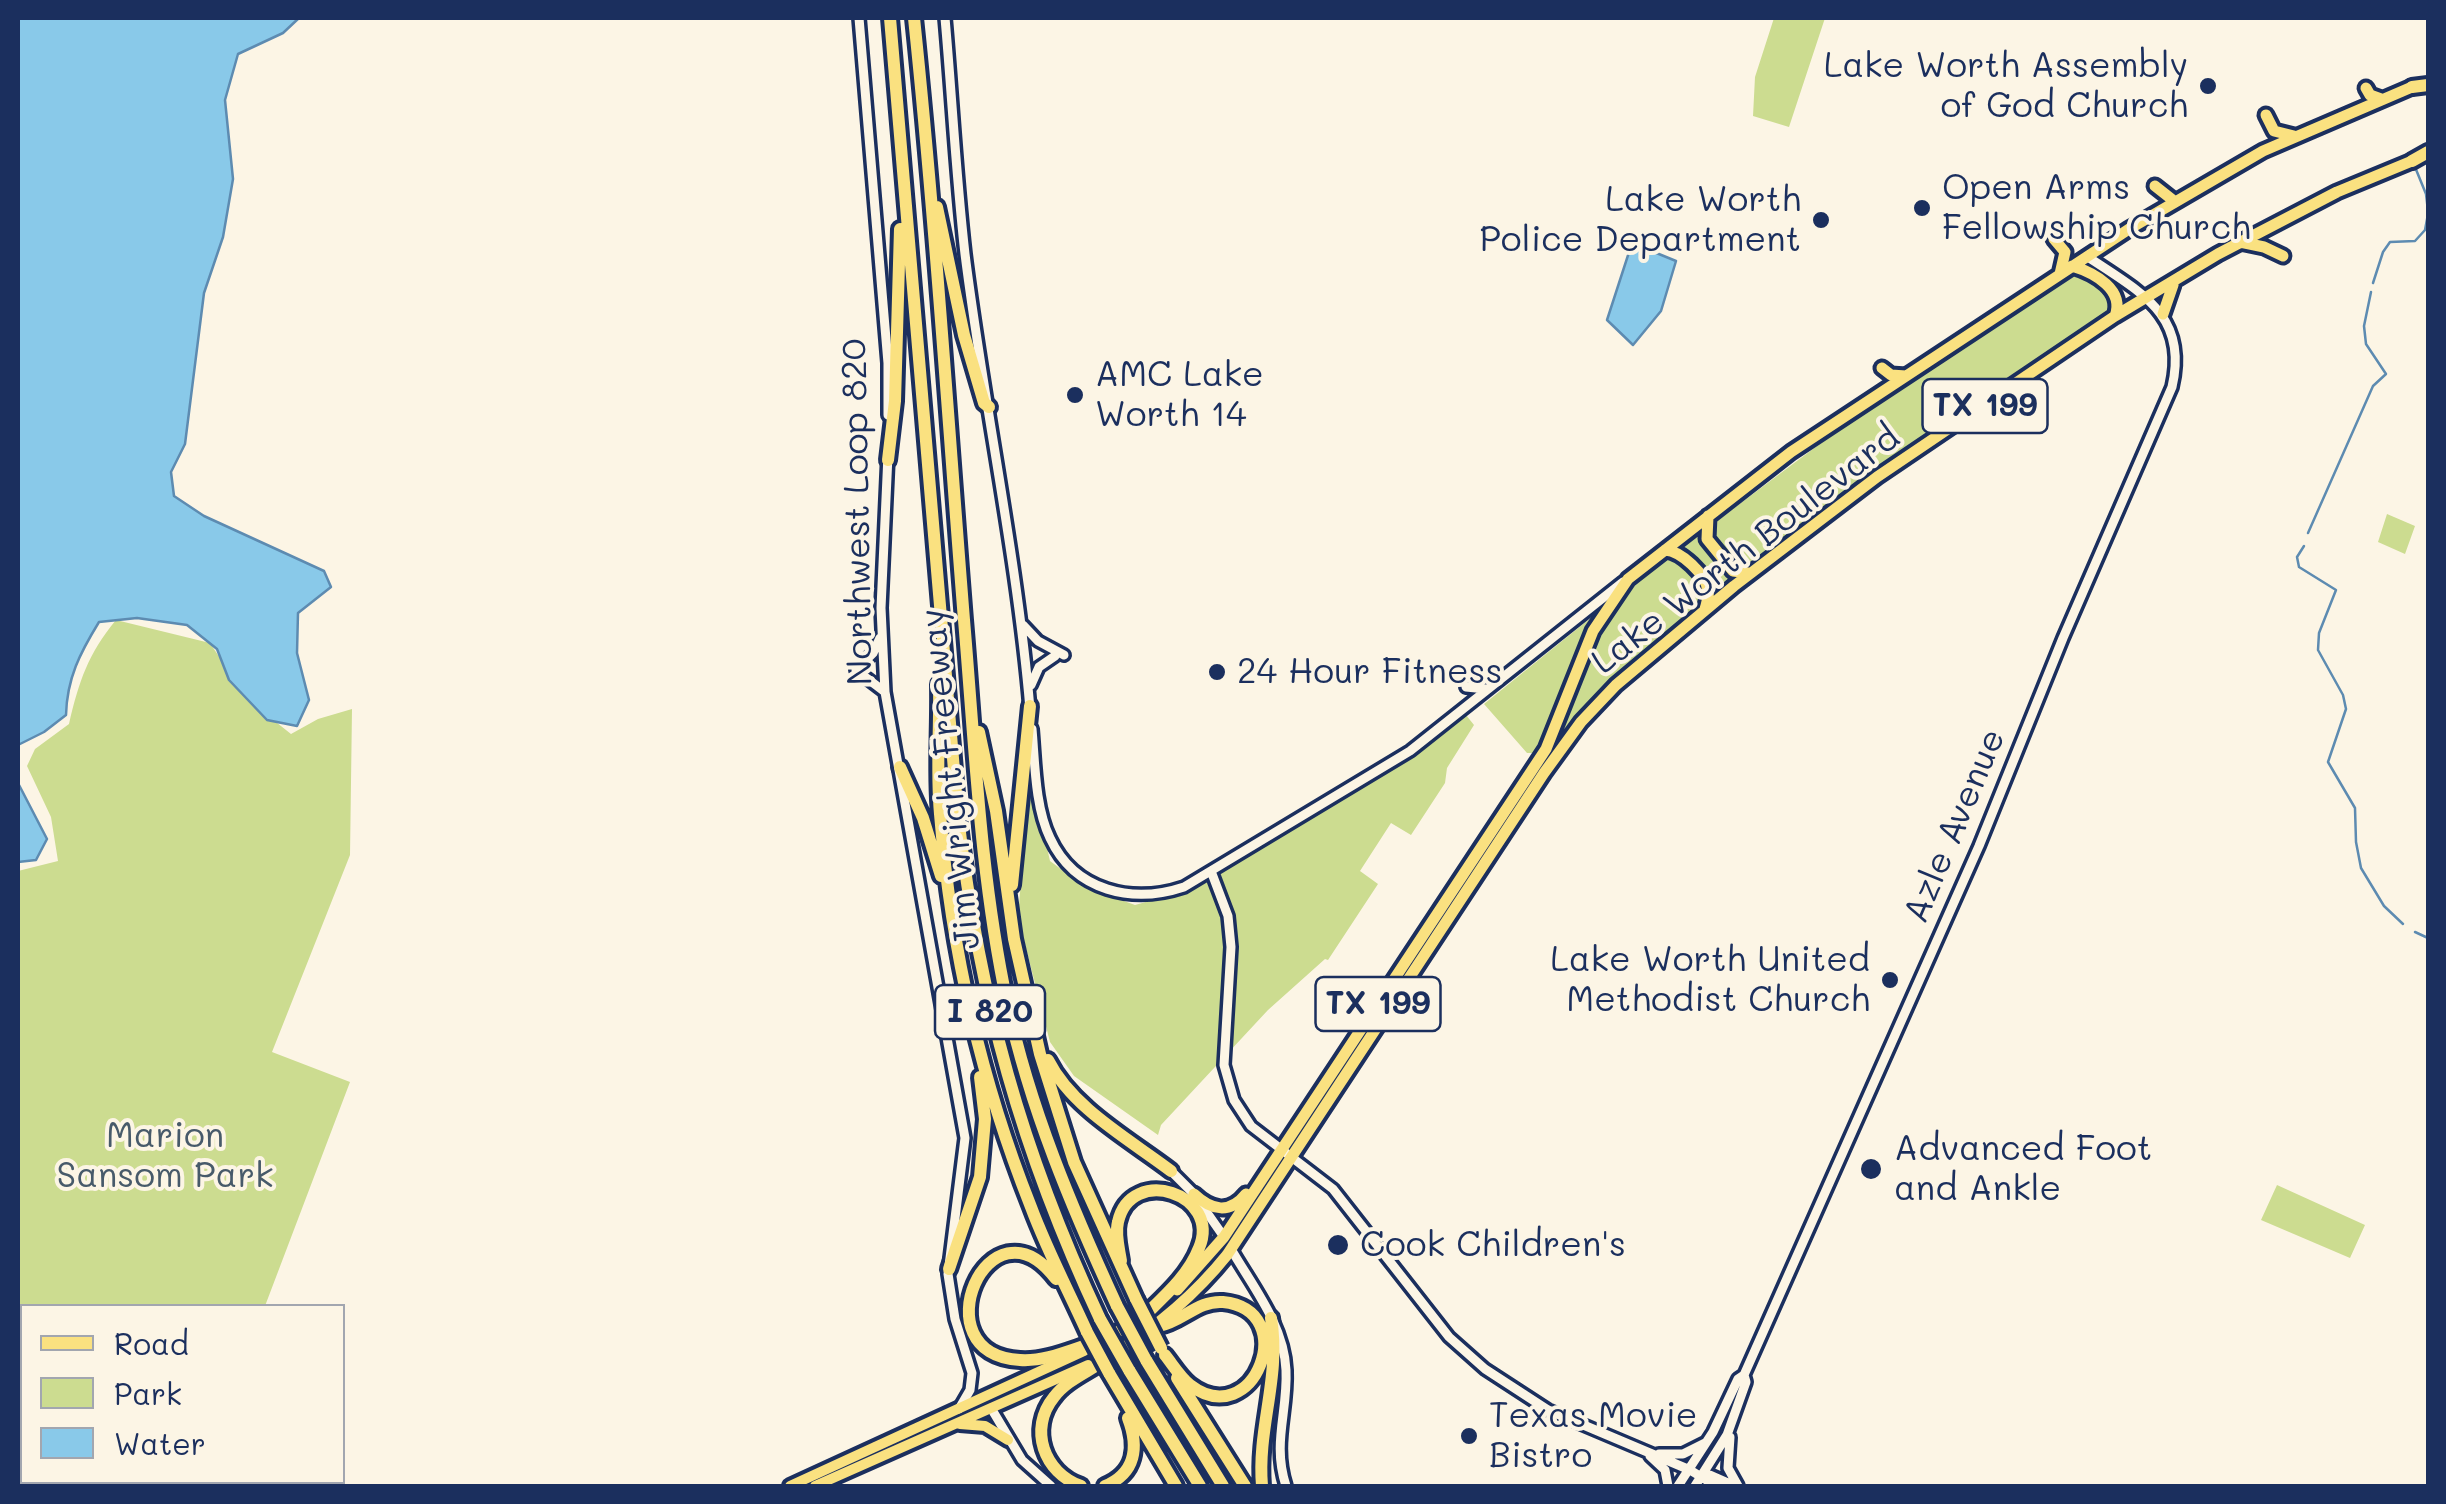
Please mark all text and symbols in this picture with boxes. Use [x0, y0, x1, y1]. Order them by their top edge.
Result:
place label: Lake Worth Assembly of God Church [1824, 45, 2188, 127]
marker: Lake Worth Assembly of God Church [2197, 75, 2219, 97]
place label: Open Arms Fellowship Church [1942, 167, 2251, 249]
place label: Lake Worth Police Department [1479, 179, 1801, 261]
marker: Open Arms Fellowship Church [1911, 197, 1933, 219]
marker: Lake Worth Police Department [1810, 209, 1832, 231]
street label: Northwest Loop 820 [834, 338, 882, 686]
place label: AMC Lake Worth 14 [1095, 354, 1264, 436]
road number: TX 199 [1922, 379, 2048, 433]
marker: AMC Lake Worth 14 [1064, 384, 1086, 406]
street label: Lake Worth Boulevard [1584, 417, 1908, 683]
street label: Jim Wright Freeway [912, 607, 990, 951]
place label: 24 Hour Fitness [1237, 651, 1503, 693]
marker: 24 Hour Fitness [1206, 661, 1228, 683]
street label: Azle Avenue [1895, 723, 2015, 929]
place label: Lake Worth United Methodist Church [1550, 939, 1870, 1021]
marker: Lake Worth United Methodist Church [1879, 969, 1901, 991]
road number: TX 199 [1316, 977, 1440, 1031]
road number: I 820 [935, 985, 1045, 1039]
park label: Marion Sansom Park [56, 1115, 274, 1197]
place label: Advanced Foot and Ankle [1894, 1128, 2152, 1210]
marker: Advanced Foot and Ankle [1858, 1156, 1884, 1182]
place label: Cook Children's [1360, 1224, 1626, 1266]
marker: Cook Children's [1325, 1232, 1351, 1258]
legend [20, 1304, 345, 1484]
text: Road [114, 1323, 189, 1363]
text: Park [114, 1373, 182, 1413]
place label: Texas Movie Bistro [1489, 1395, 1698, 1477]
text: Water [114, 1423, 206, 1463]
marker: Texas Movie Bistro [1458, 1425, 1480, 1447]

